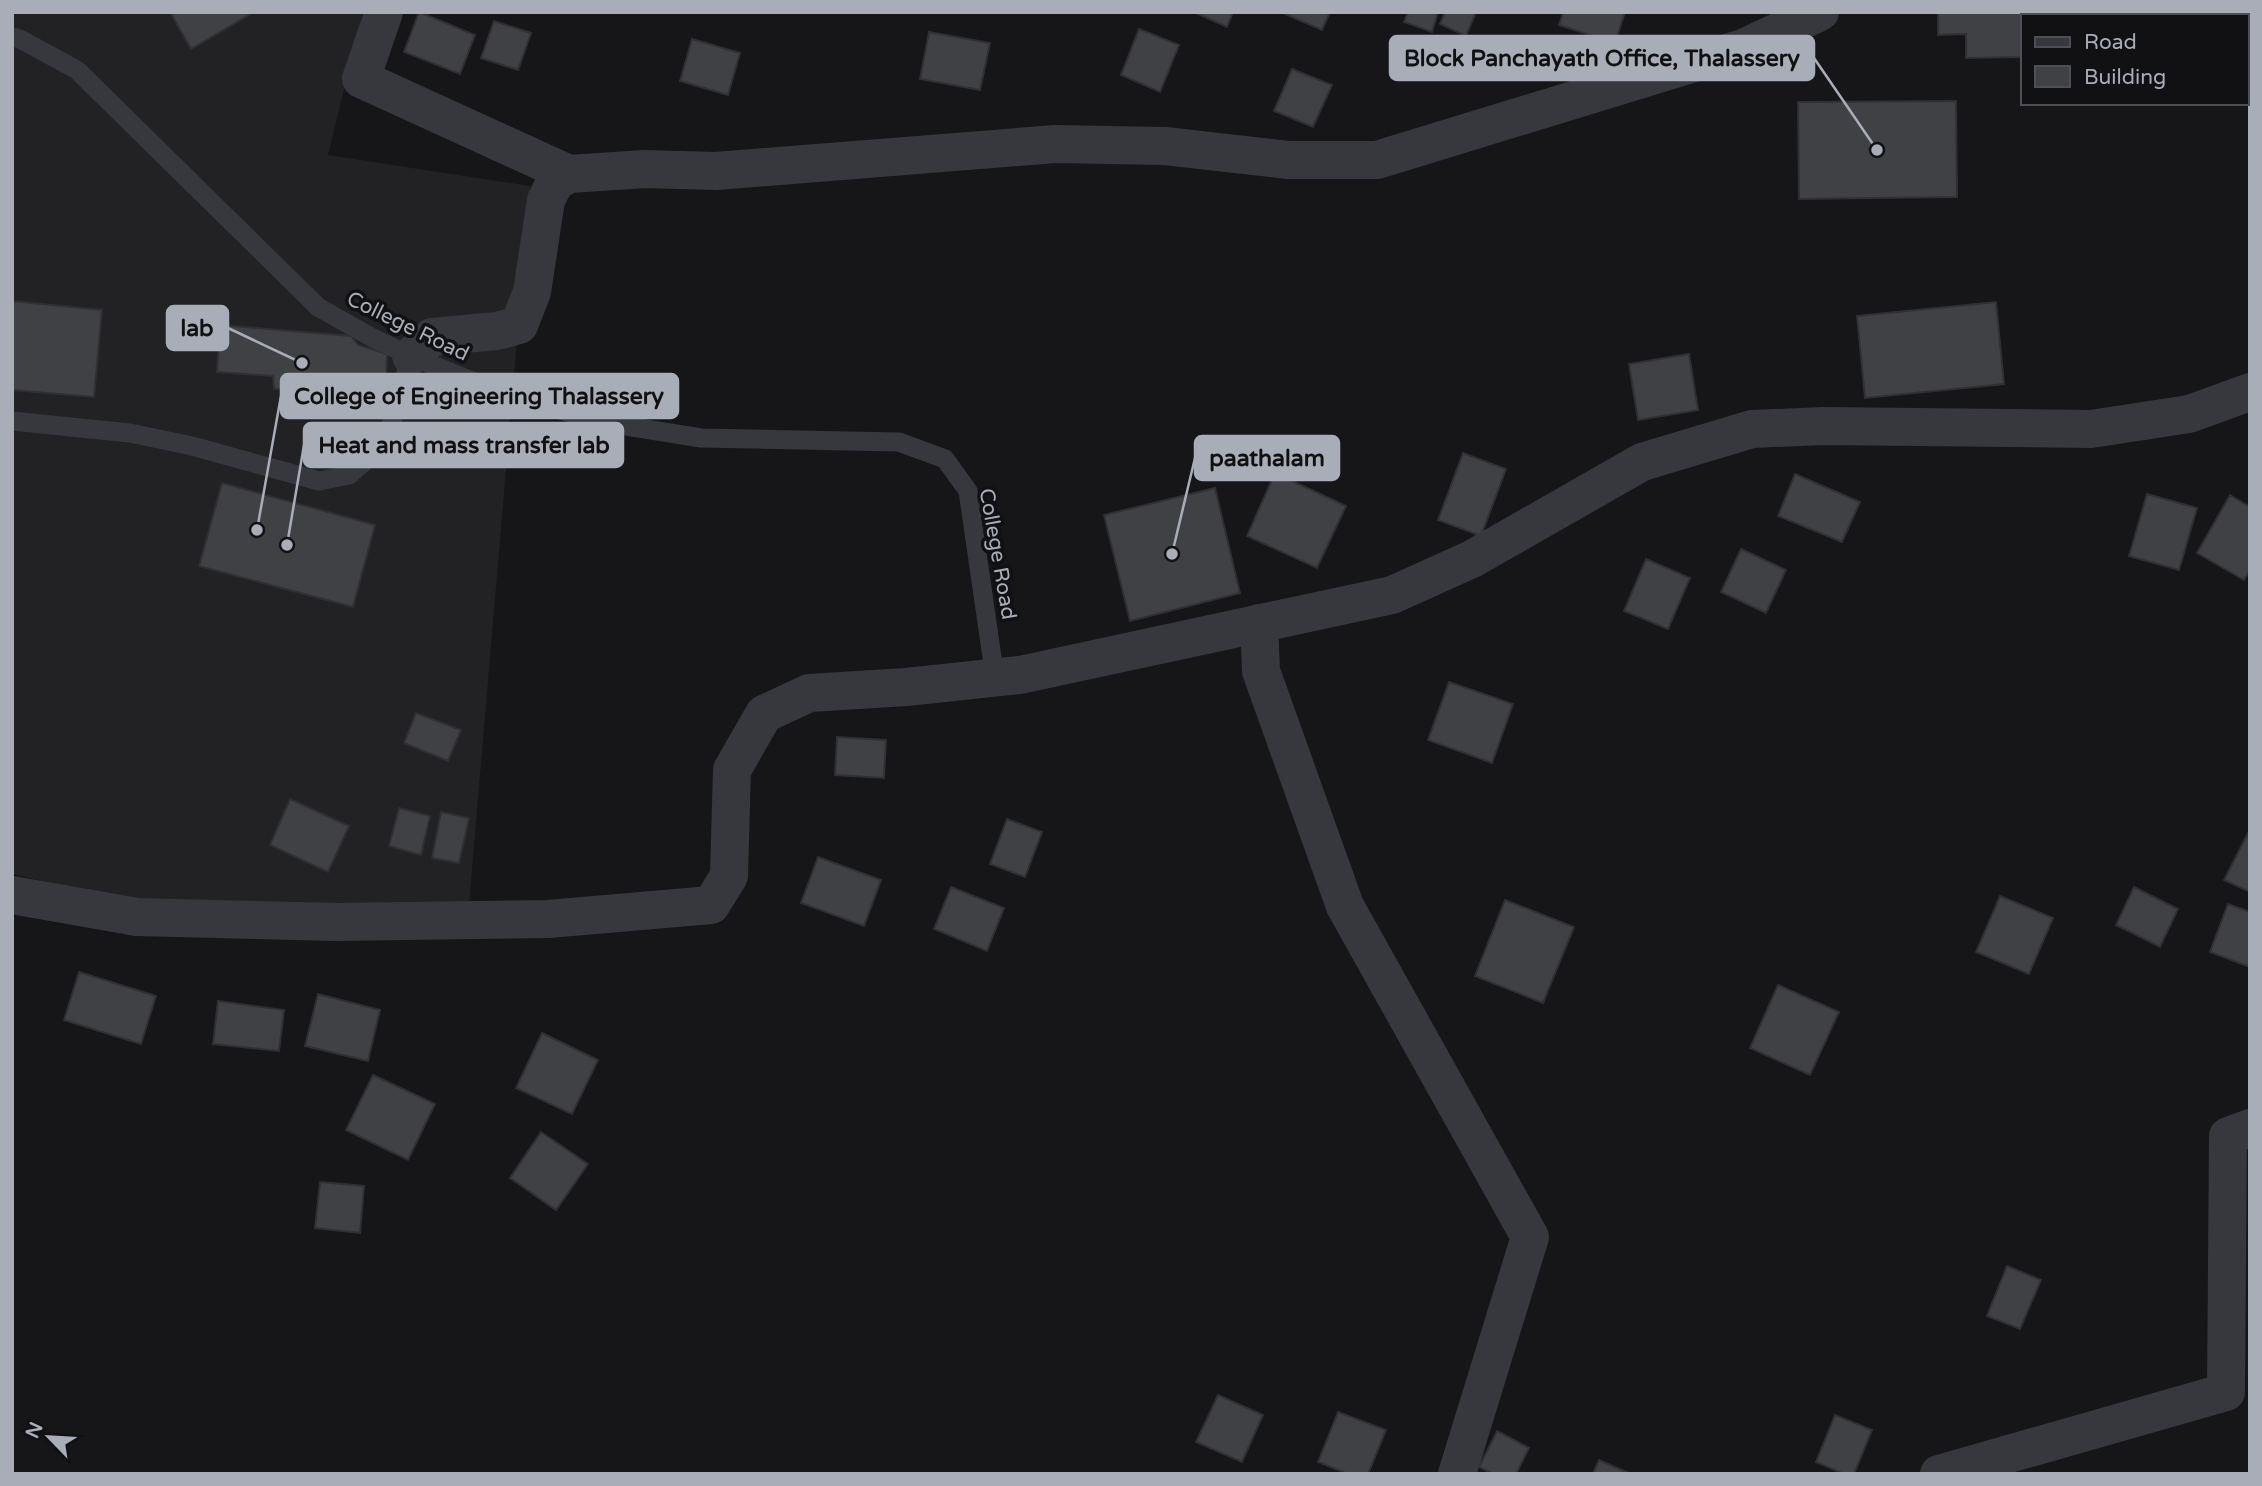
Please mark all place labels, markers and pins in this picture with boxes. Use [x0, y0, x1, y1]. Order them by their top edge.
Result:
callout: Block Panchayath Office, Thalassery [1390, 36, 1814, 80]
callout: lab [167, 306, 228, 350]
callout: College of Engineering Thalassery [281, 374, 678, 418]
callout: Heat and mass transfer lab [304, 423, 623, 467]
callout: paathalam [1195, 436, 1339, 480]

